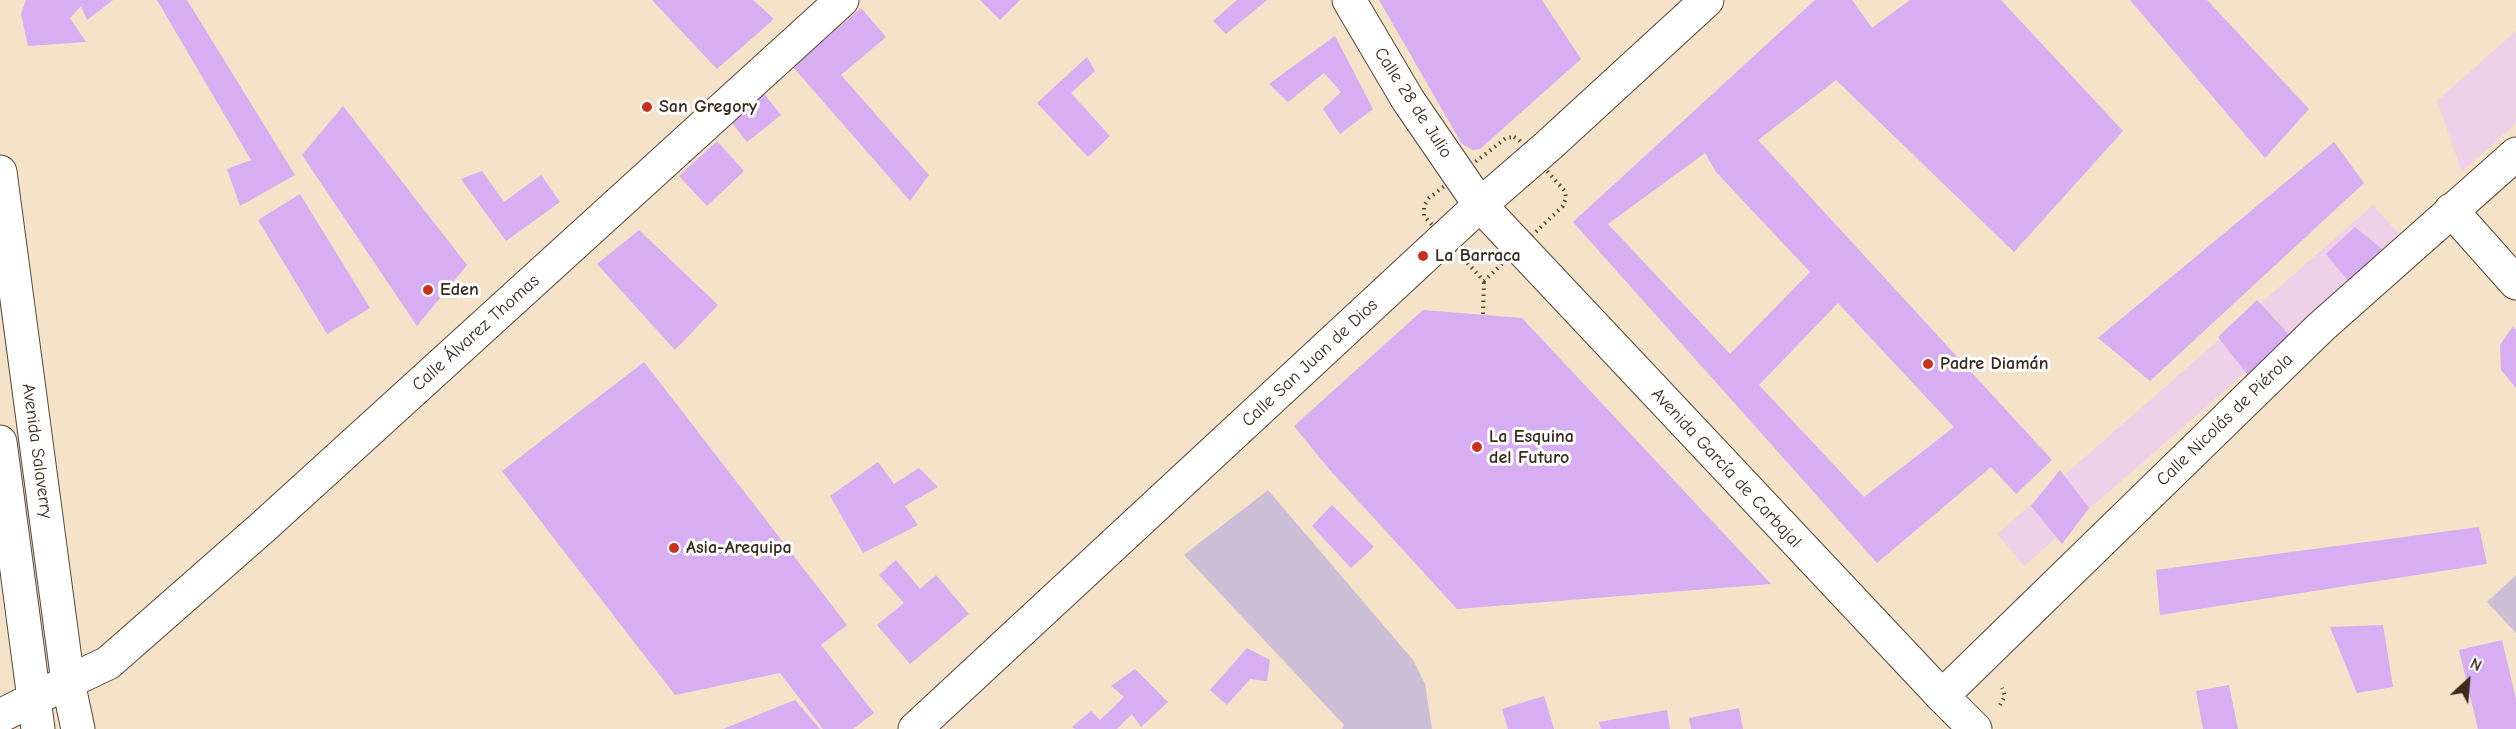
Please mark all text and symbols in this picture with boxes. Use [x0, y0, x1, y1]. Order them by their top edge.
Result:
street label: Calle 28 de Julio [1369, 44, 1457, 162]
place label: San Gregory [659, 96, 757, 118]
marker: San Gregory [640, 100, 654, 114]
place label: La Barraca [1435, 245, 1521, 267]
marker: La Barraca [1416, 249, 1430, 263]
street label: Calle Álvarez Thomas [408, 270, 544, 396]
place label: Eden [440, 279, 479, 301]
marker: Eden [421, 283, 435, 297]
street label: Calle San Juan de Dios [1238, 294, 1382, 432]
street label: Calle Nicolás de Piérola [2152, 349, 2298, 491]
place label: Padre Diamán [1940, 353, 2048, 375]
marker: Padre Diamán [1921, 357, 1935, 371]
street label: Avenida Salaverry [17, 382, 57, 520]
street label: Avenida García de Carbajal [1646, 384, 1806, 552]
place label: La Esquina del Futuro [1489, 426, 1574, 468]
marker: La Esquina del Futuro [1470, 440, 1484, 454]
place label: Asia-Arequipa [686, 537, 792, 559]
marker: Asia-Arequipa [667, 541, 681, 555]
north arrow [2438, 651, 2498, 711]
text: N [2467, 654, 2485, 675]

